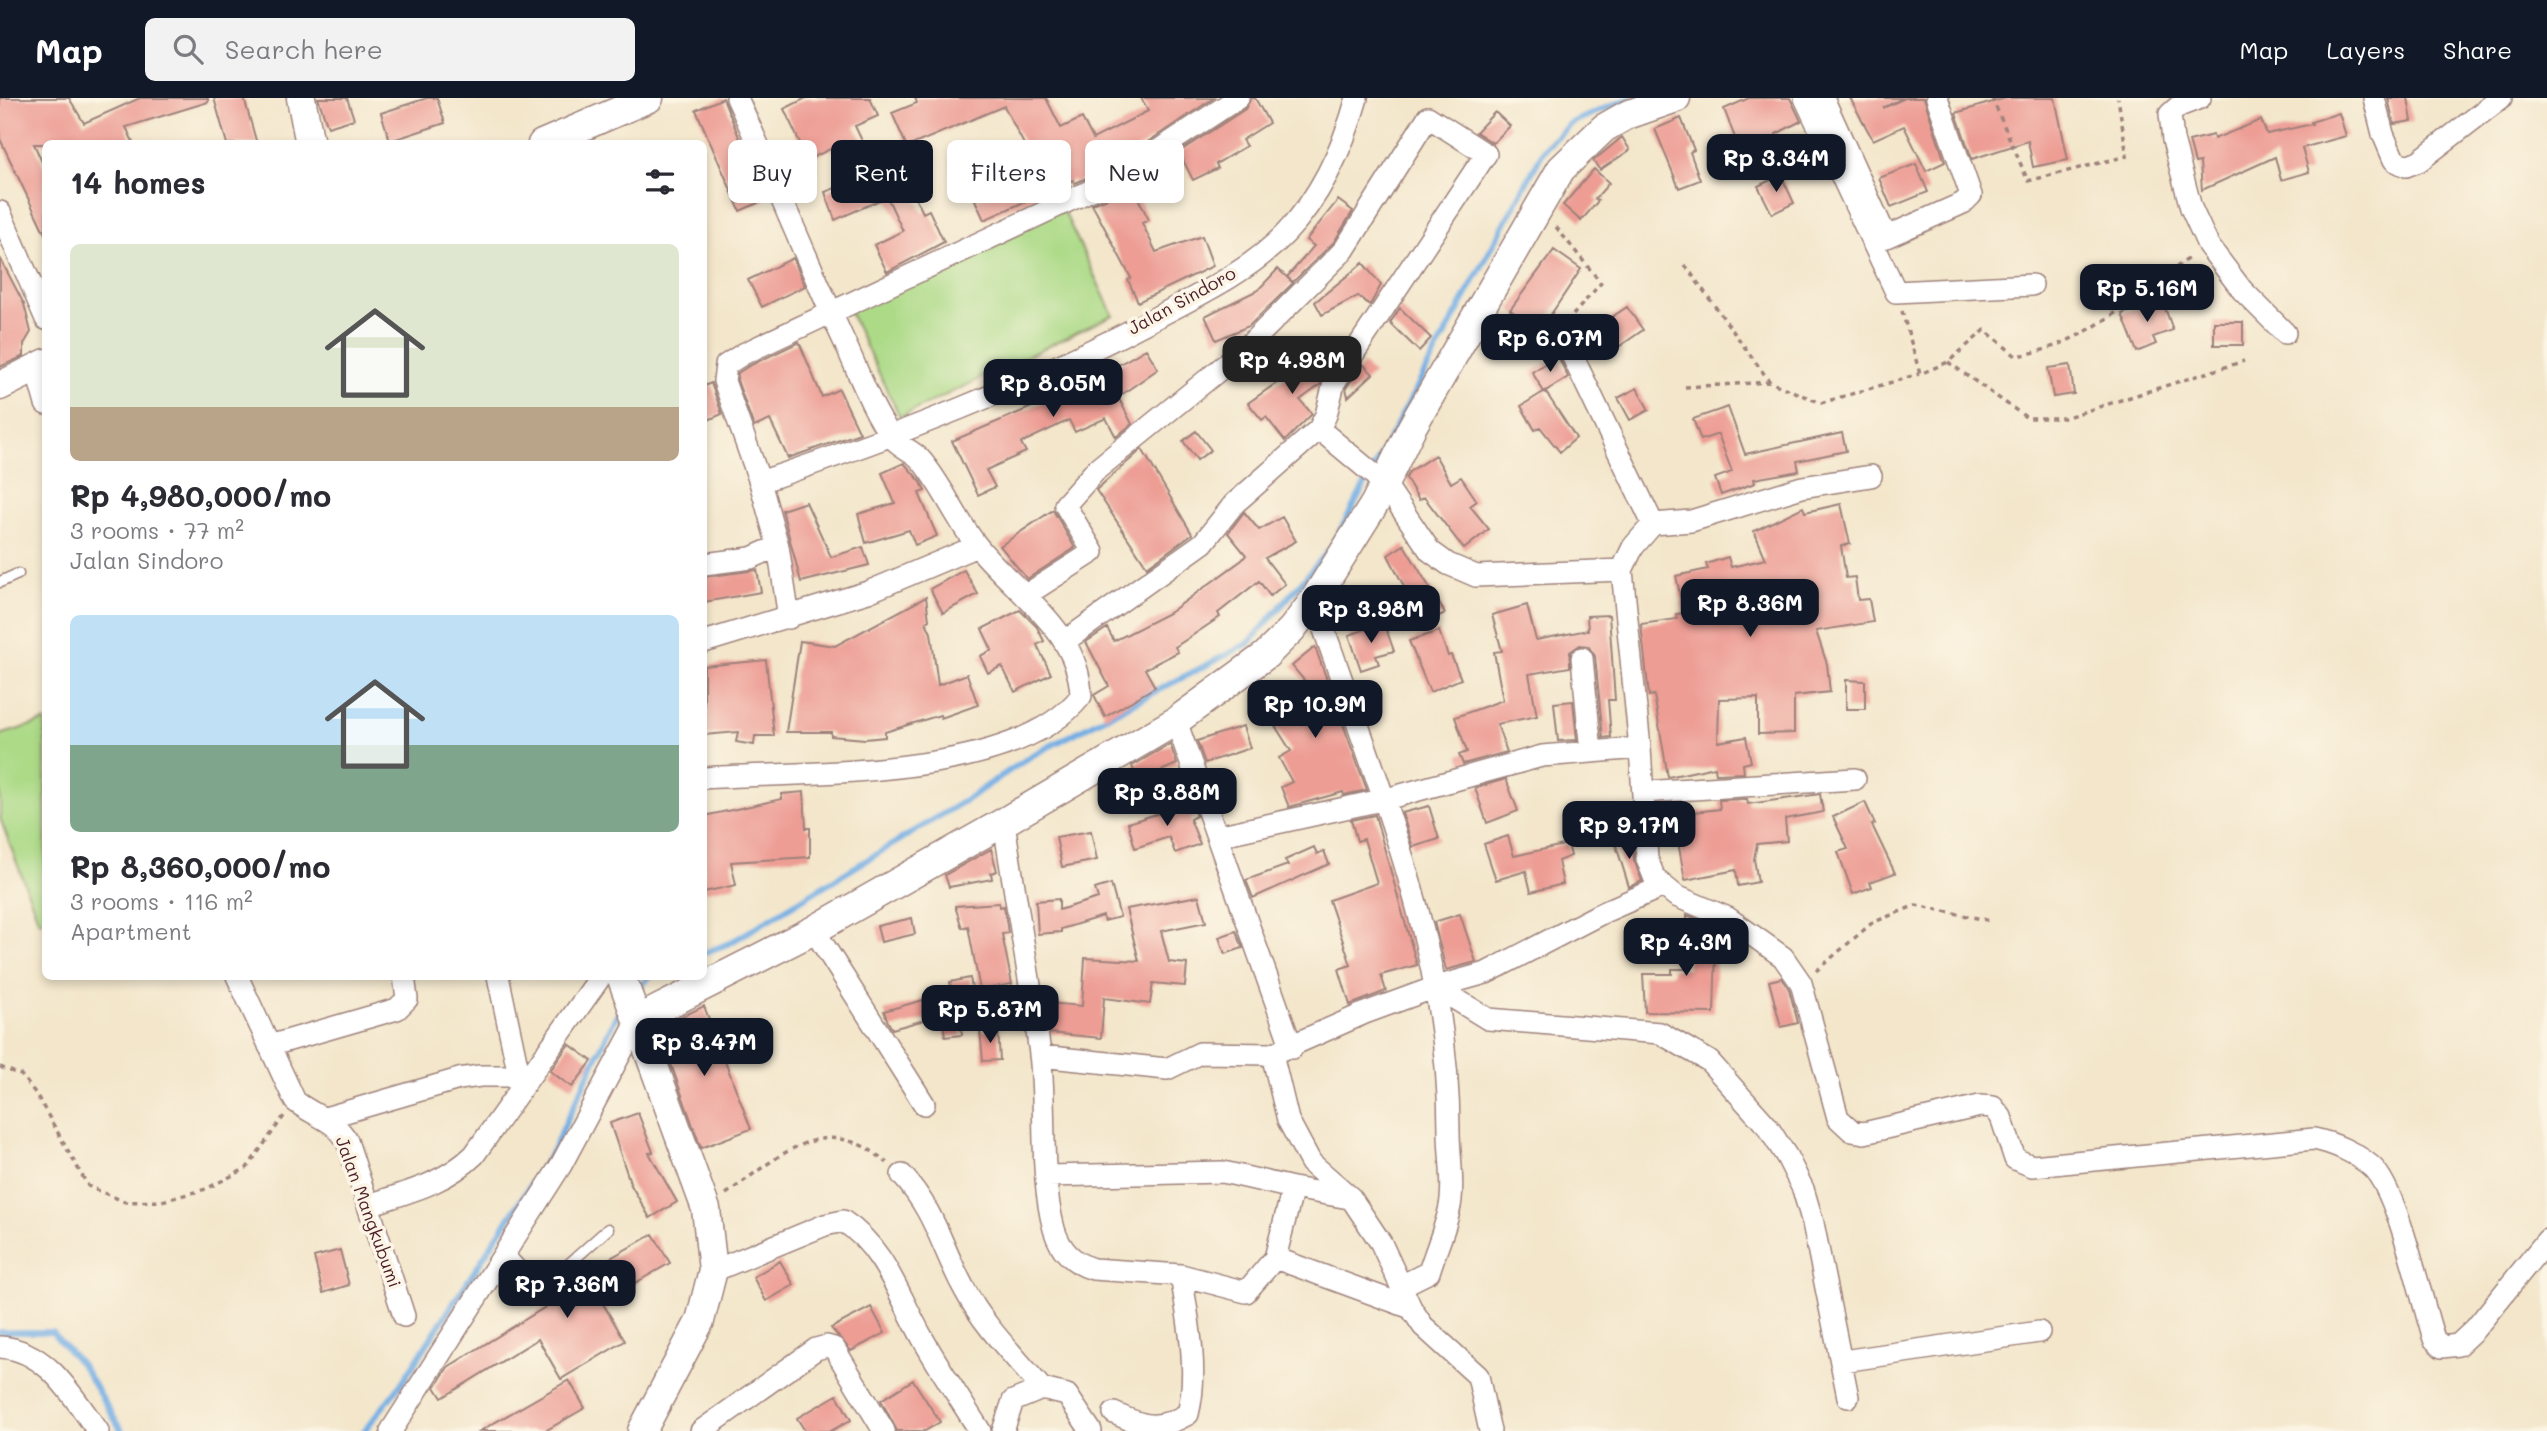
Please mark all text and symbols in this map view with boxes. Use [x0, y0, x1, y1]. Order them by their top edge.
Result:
search box [145, 18, 635, 81]
text: Map [35, 28, 103, 71]
icon: search [169, 30, 207, 68]
text: Search here [225, 32, 383, 66]
text: Map [2240, 34, 2288, 65]
text: Layers [2326, 34, 2405, 65]
text: Share [2443, 34, 2512, 65]
pin: Rp 3.34M [1704, 134, 1848, 194]
chip: Buy [728, 140, 817, 203]
chip: Rent [831, 140, 933, 203]
chip: Filters [947, 140, 1071, 203]
chip: New [1085, 140, 1184, 203]
text: Rp 3.34M [1723, 142, 1829, 172]
text: 14 homes [70, 162, 206, 202]
icon: filters [641, 163, 679, 201]
street label: Jalan Sindoro [1123, 260, 1240, 340]
pin: Rp 5.16M [2075, 264, 2219, 324]
text: Rp 5.16M [2096, 272, 2198, 302]
icon: home [312, 290, 438, 416]
pin: Rp 6.07M [1478, 314, 1622, 374]
text: Rp 6.07M [1497, 322, 1603, 352]
pin: Rp 4.98M [1220, 336, 1364, 396]
text: Rp 4.98M [1238, 344, 1346, 374]
pin: Rp 8.05M [981, 360, 1125, 419]
text: Rp 8.05M [1000, 367, 1106, 397]
text: Rp 4,980,000/mo [70, 475, 331, 515]
text: 3 rooms · 77 m² [70, 515, 244, 545]
text: Jalan Sindoro [70, 545, 223, 575]
pin: Rp 8.36M [1678, 580, 1822, 639]
pin: Rp 3.98M [1299, 586, 1443, 645]
text: Rp 8.36M [1697, 587, 1803, 617]
text: Rp 3.98M [1318, 593, 1424, 623]
icon: home [312, 661, 438, 787]
pin: Rp 10.9M [1243, 680, 1387, 740]
text: Rp 10.9M [1263, 688, 1367, 718]
pin: Rp 3.88M [1095, 768, 1239, 828]
text: Rp 3.88M [1114, 776, 1220, 806]
pin: Rp 9.17M [1557, 802, 1701, 861]
text: Rp 9.17M [1578, 809, 1680, 839]
text: Rp 8,360,000/mo [70, 846, 330, 886]
text: 3 rooms · 116 m² [70, 886, 253, 916]
text: Apartment [70, 916, 192, 946]
pin: Rp 4.3M [1621, 918, 1751, 978]
text: Rp 4.3M [1640, 926, 1732, 956]
pin: Rp 5.87M [918, 986, 1062, 1045]
text: Rp 5.87M [938, 993, 1042, 1023]
pin: Rp 3.47M [632, 1018, 776, 1078]
text: Rp 3.47M [651, 1026, 757, 1056]
street label: Jalan Mangkubumi [330, 1133, 407, 1291]
pin: Rp 7.36M [495, 1260, 639, 1320]
text: Rp 7.36M [515, 1268, 619, 1298]

